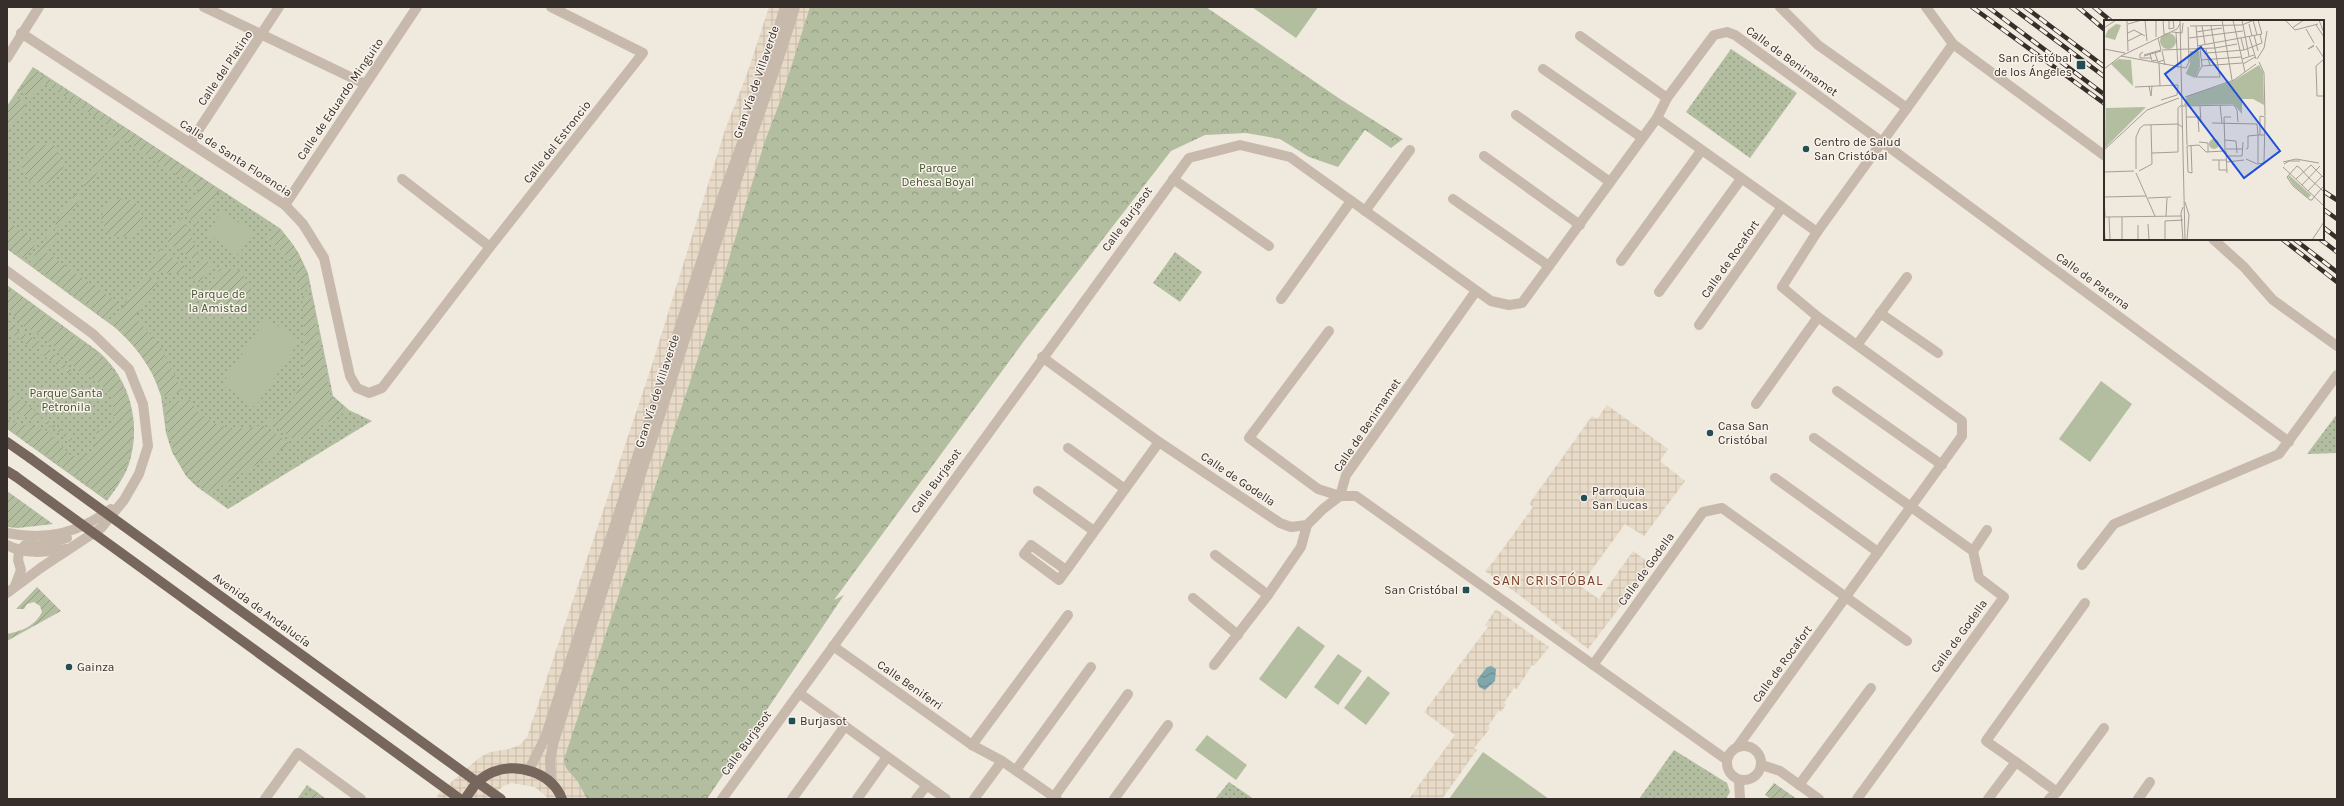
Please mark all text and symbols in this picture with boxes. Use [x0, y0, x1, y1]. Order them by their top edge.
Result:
inset map [2104, 20, 2324, 240]
street label: Calle de Benimamet [1743, 23, 1841, 99]
street label: Gran Vía de Villaverde [730, 24, 782, 140]
street label: Calle del Platino [195, 28, 255, 108]
street label: Calle de Eduardo Minguito [294, 35, 386, 163]
place label: San Cristóbal de los Ángeles [1994, 51, 2072, 79]
marker: San Cristóbal de los Ángeles [2075, 59, 2087, 71]
street label: Calle del Estroncio [520, 98, 594, 186]
street label: Calle de Santa Florencia [177, 116, 295, 200]
place label: Centro de Salud San Cristóbal [1814, 135, 1901, 163]
marker: Centro de Salud San Cristóbal [1801, 144, 1811, 154]
park label: Parque Dehesa Boyal [902, 161, 974, 189]
street label: Calle Burjasot [1099, 184, 1155, 254]
street label: Calle de Rocafort [1698, 217, 1762, 301]
street label: Calle de Paterna [2053, 249, 2133, 313]
park label: Parque de la Amistad [188, 287, 248, 315]
street label: Gran Vía de Villaverde [632, 333, 682, 449]
street label: Calle de Benimamet [1330, 375, 1404, 475]
park label: Parque Santa Petronila [29, 386, 103, 414]
place label: Casa San Cristóbal [1718, 419, 1769, 447]
marker: Casa San Cristóbal [1705, 428, 1715, 438]
street label: Calle Burjasot [908, 446, 964, 516]
street label: Calle de Godella [1198, 449, 1278, 509]
place label: Parroquia San Lucas [1592, 484, 1648, 512]
marker: Parroquia San Lucas [1579, 493, 1589, 503]
street label: Calle de Godella [1615, 530, 1677, 608]
street label: Avenida de Andalucía [210, 570, 314, 650]
district label: SAN CRISTÓBAL [1492, 572, 1604, 589]
place label: San Cristóbal [1384, 583, 1458, 597]
marker: San Cristóbal [1461, 585, 1471, 595]
street label: Calle de Godella [1928, 597, 1990, 675]
street label: Calle de Rocafort [1749, 622, 1815, 705]
street label: Calle Beniferri [875, 657, 945, 713]
place label: Gainza [77, 660, 114, 674]
marker: Gainza [64, 662, 74, 672]
street label: Calle Burjasot [718, 708, 774, 778]
place label: Burjasot [800, 714, 847, 728]
marker: Burjasot [787, 716, 797, 726]

